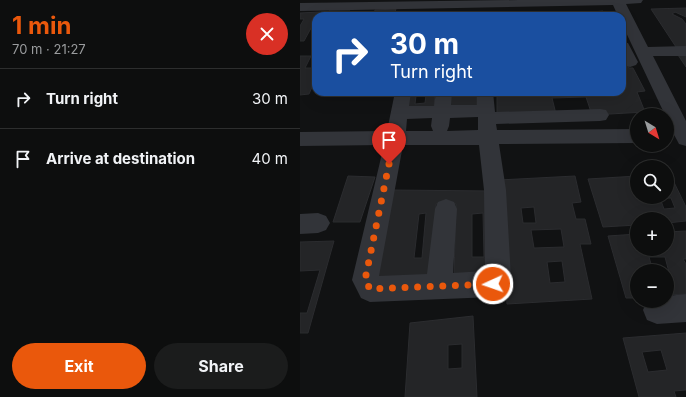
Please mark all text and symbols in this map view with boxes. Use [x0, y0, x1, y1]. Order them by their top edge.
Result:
text: 1 min [12, 11, 71, 40]
button: close [246, 13, 288, 55]
text: 30 m [390, 27, 459, 61]
icon: right [324, 28, 376, 80]
text: 70 m · 21:27 [12, 41, 86, 57]
text: Turn right [390, 61, 473, 82]
icon: right [12, 88, 34, 110]
text: Turn right [46, 89, 118, 108]
text: 30 m [252, 89, 288, 108]
north arrow [630, 108, 674, 152]
map controls [630, 108, 674, 308]
pin [372, 123, 406, 164]
icon: arrive [378, 129, 400, 151]
icon: arrive [12, 148, 34, 170]
text: Arrive at destination [46, 149, 195, 168]
text: 40 m [251, 149, 288, 168]
button: search [630, 160, 674, 204]
button: + [630, 212, 674, 256]
position arrow [472, 263, 514, 305]
button: − [630, 264, 674, 308]
button: Exit [12, 343, 146, 389]
button: Share [154, 343, 288, 389]

